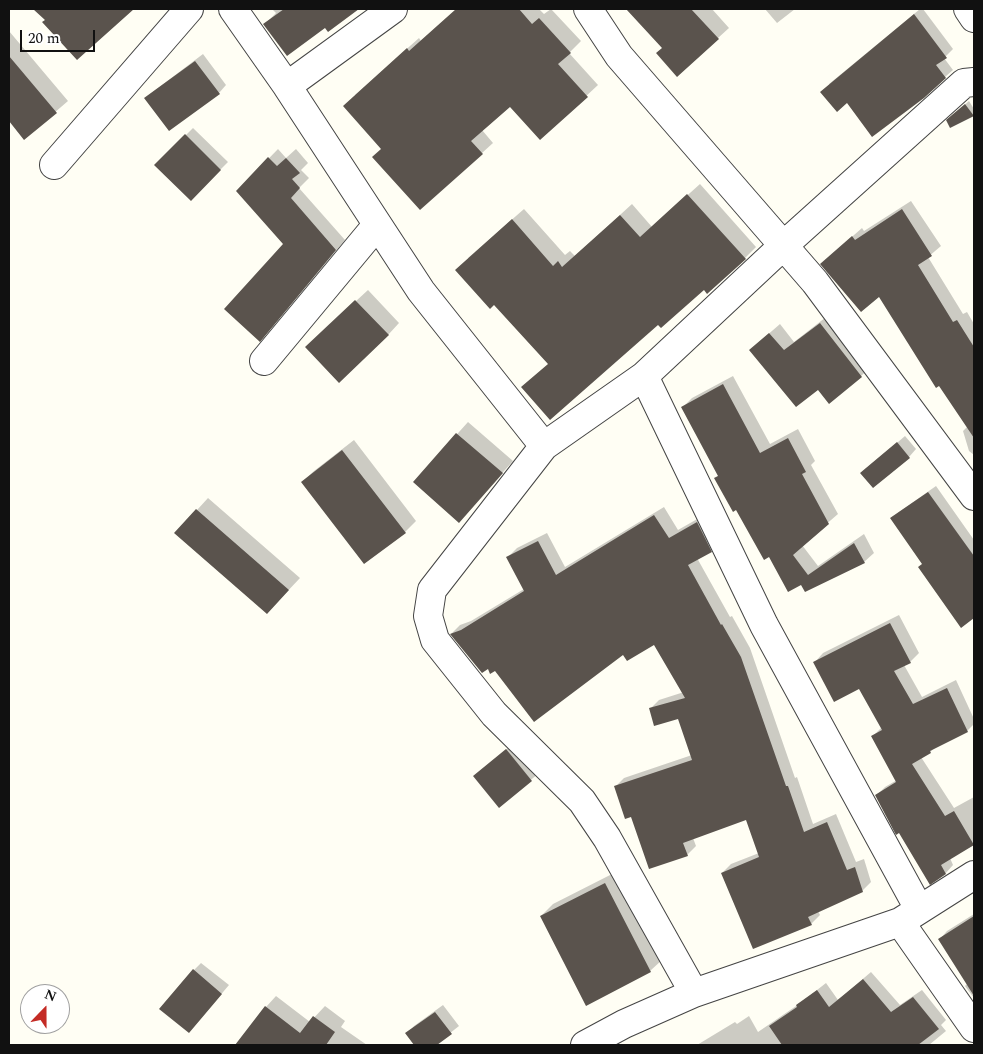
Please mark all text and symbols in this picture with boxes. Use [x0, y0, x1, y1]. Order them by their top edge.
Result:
scale bar [22, 20, 98, 52]
text: 20 m [28, 27, 60, 50]
north arrow [20, 984, 70, 1034]
text: N [41, 984, 60, 1007]

